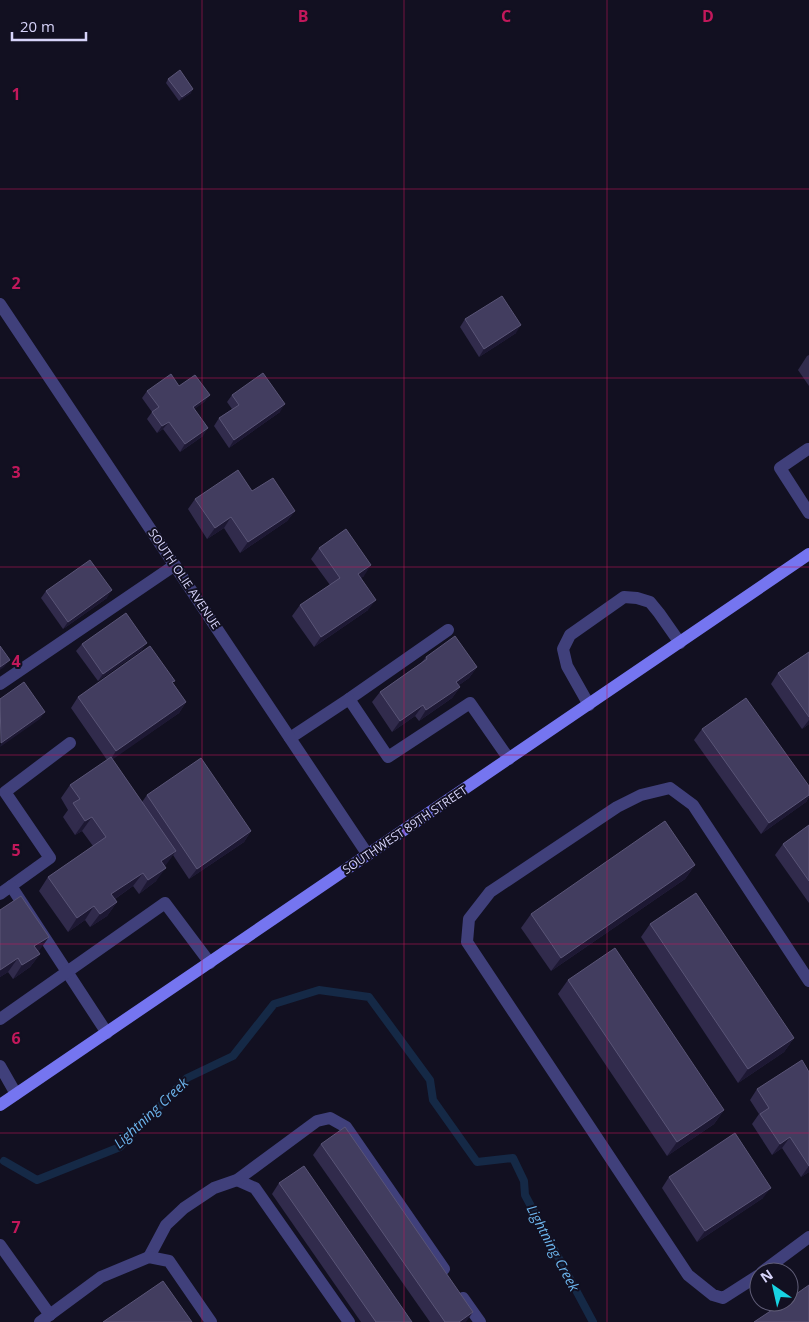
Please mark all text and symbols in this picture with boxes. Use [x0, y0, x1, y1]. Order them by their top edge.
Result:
text: B [298, 5, 308, 27]
text: C [501, 5, 511, 27]
text: D [702, 5, 714, 27]
scale bar [12, 10, 86, 42]
text: 20 m [20, 16, 55, 36]
text: 1 [11, 83, 21, 105]
text: 2 [11, 272, 21, 294]
text: 3 [11, 461, 21, 483]
street label: SOUTH OLIE AVENUE [144, 525, 224, 632]
text: 4 [11, 650, 21, 672]
street label: SOUTHWEST 89TH STREET [339, 781, 471, 878]
text: 5 [11, 839, 21, 861]
text: 6 [11, 1027, 21, 1049]
water label: Lightning Creek [109, 1072, 193, 1152]
water label: Lightning Creek [523, 1201, 585, 1295]
text: 7 [11, 1216, 21, 1238]
north arrow [749, 1262, 799, 1312]
text: N [756, 1265, 776, 1287]

